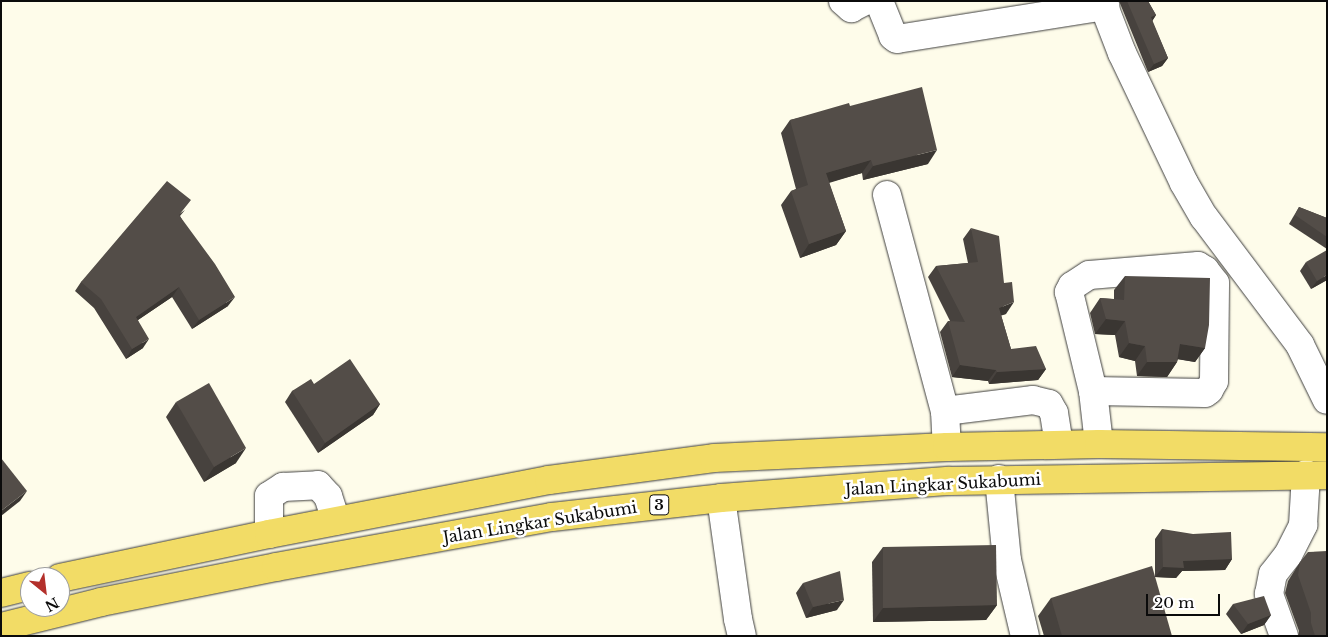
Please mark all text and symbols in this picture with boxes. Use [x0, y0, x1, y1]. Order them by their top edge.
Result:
street label: Jalan Lingkar Sukabumi [844, 469, 1042, 499]
road number: 3 [649, 492, 669, 518]
street label: Jalan Lingkar Sukabumi [441, 497, 639, 547]
north arrow [20, 567, 70, 617]
scale bar [1148, 584, 1222, 616]
text: N [42, 593, 62, 615]
text: 20 m [1154, 593, 1194, 612]

